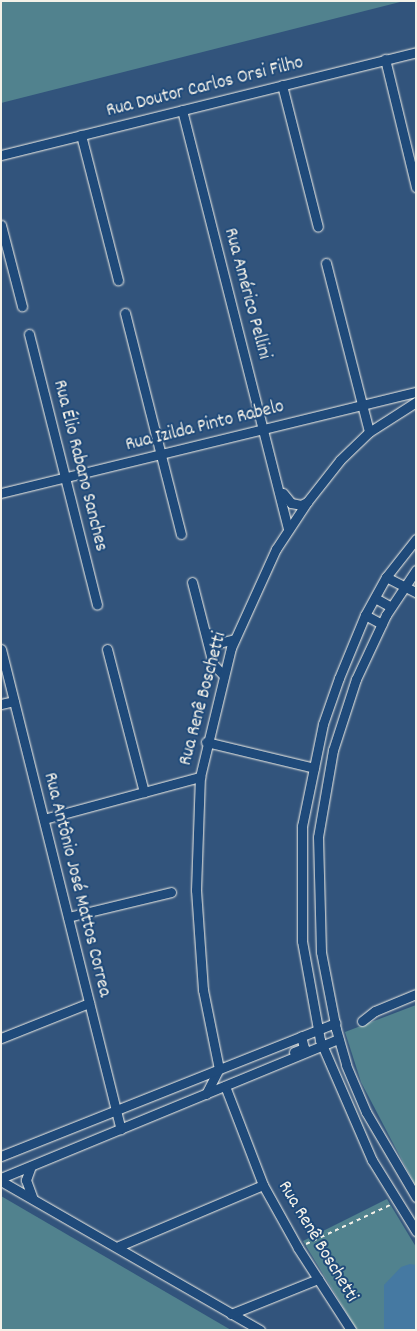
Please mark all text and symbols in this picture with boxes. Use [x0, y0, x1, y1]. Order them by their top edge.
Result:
street label: Rua Doutor Carlos Orsi Filho [104, 52, 306, 124]
street label: Rua Américo Pellini [218, 226, 274, 362]
street label: Rua Élio Rabano Sanches [47, 378, 111, 554]
street label: Rua Izilda Pinto Rabelo [123, 396, 287, 458]
street label: Rua Renê Boschetti [175, 630, 233, 768]
street label: Rua Antônio José Mattos Correa [37, 770, 115, 1000]
street label: Rua Renê Boschetti [272, 1177, 362, 1307]

